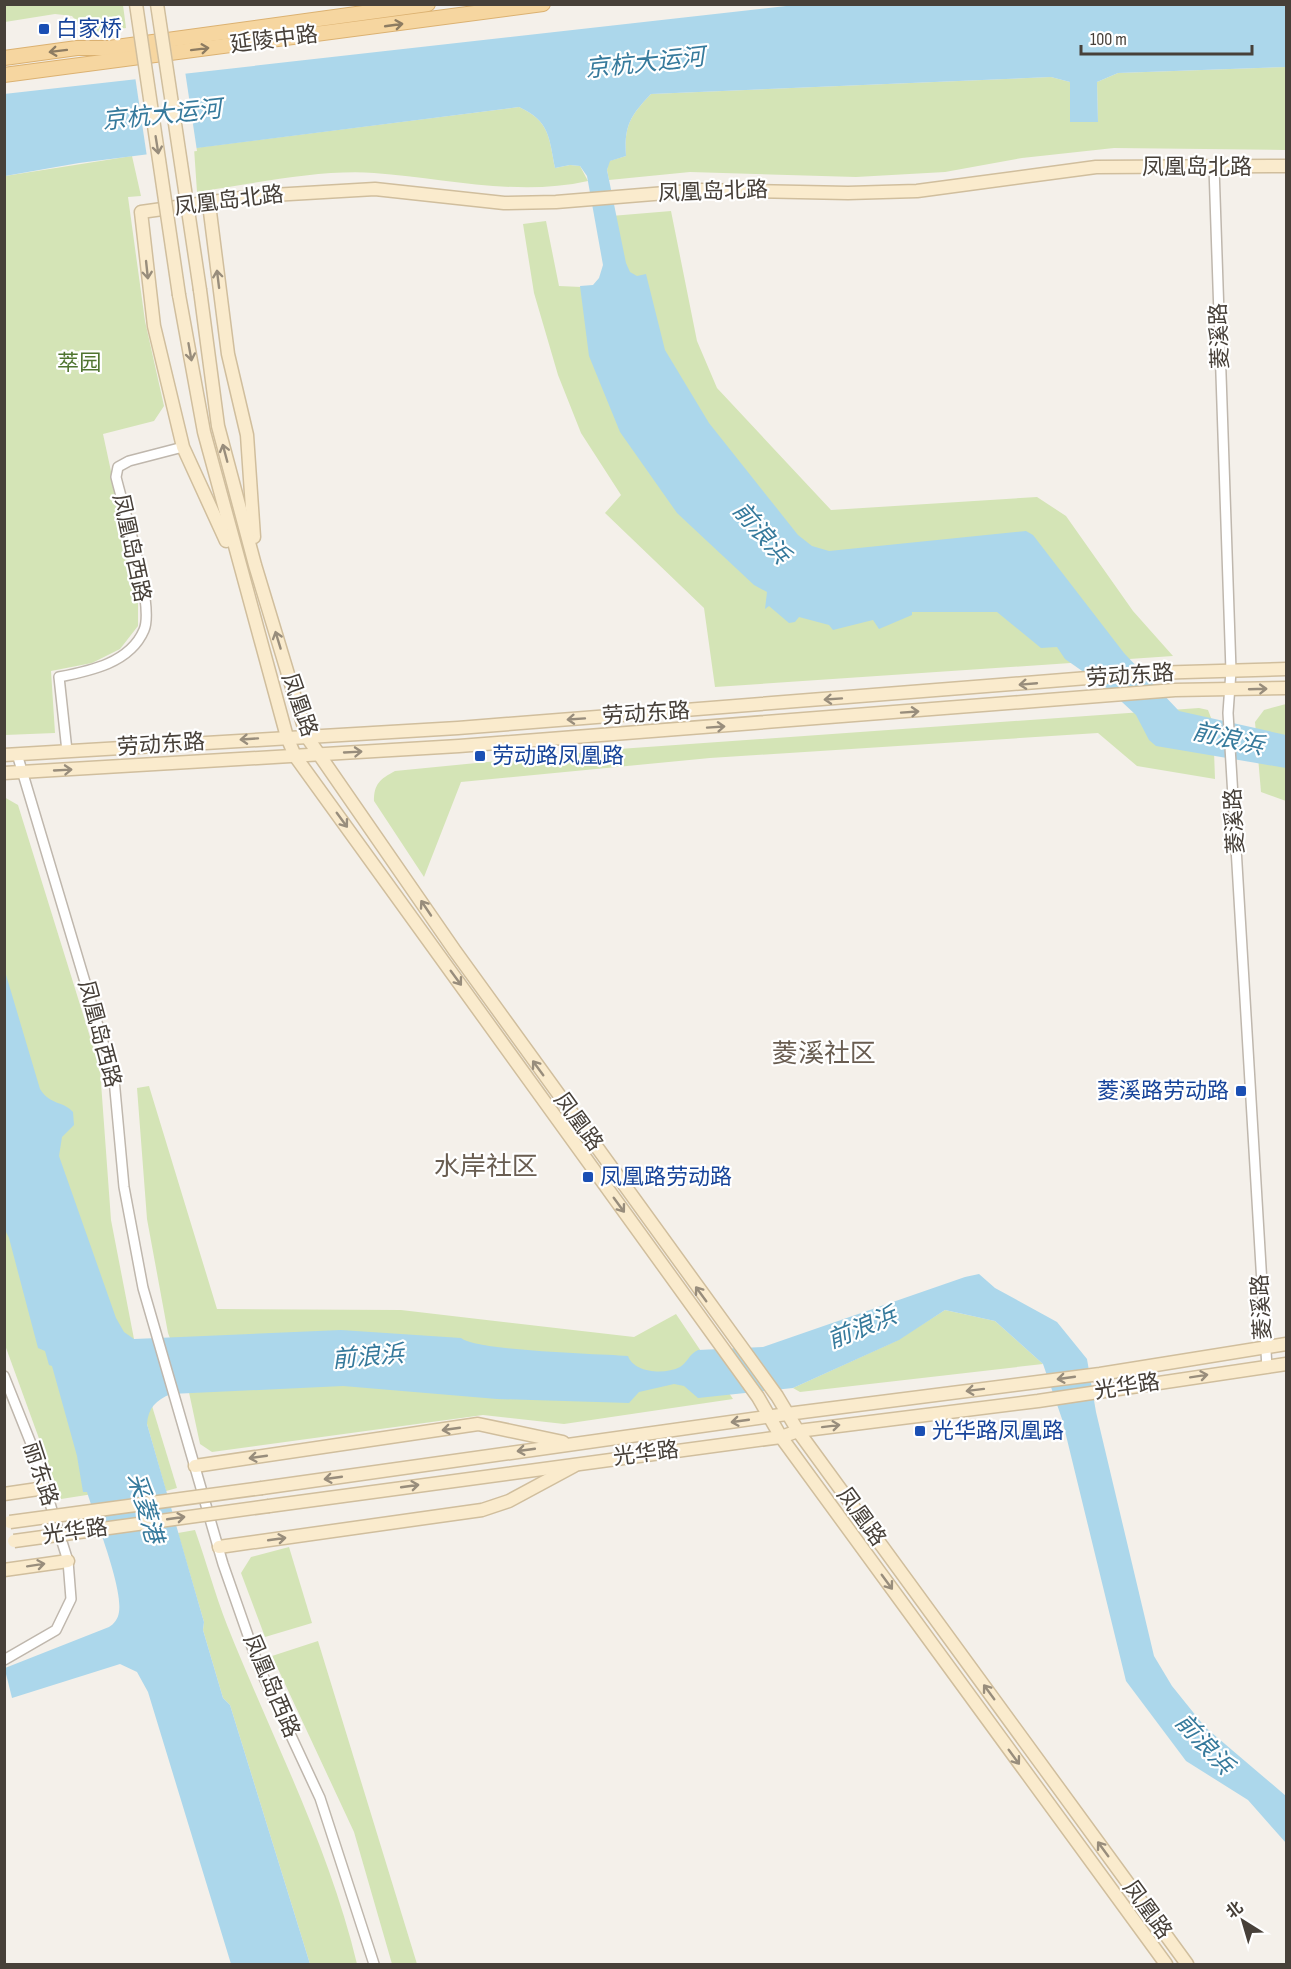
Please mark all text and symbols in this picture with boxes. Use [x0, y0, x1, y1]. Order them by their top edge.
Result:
place label: 白家桥 [56, 16, 122, 43]
scale bar [1081, 18, 1252, 56]
one-way arrow [383, 19, 403, 30]
street label: 延陵中路 [229, 21, 319, 59]
marker: 白家桥 [37, 22, 51, 36]
text: 100 m [1090, 29, 1127, 50]
water label: 京杭大运河 [584, 42, 710, 84]
one-way arrow [190, 44, 210, 55]
one-way arrow [48, 45, 68, 56]
water label: 京杭大运河 [101, 94, 227, 136]
one-way arrow [151, 135, 162, 155]
street label: 凤凰岛北路 [1142, 154, 1252, 181]
street label: 凤凰岛北路 [658, 177, 768, 207]
street label: 凤凰岛北路 [173, 181, 285, 221]
one-way arrow [142, 260, 153, 280]
one-way arrow [213, 269, 224, 289]
street label: 菱溪路 [1205, 303, 1235, 369]
one-way arrow [185, 342, 196, 362]
park label: 萃园 [57, 350, 101, 377]
one-way arrow [219, 443, 231, 462]
street label: 凤凰岛西路 [106, 491, 156, 605]
water label: 前浪浜 [726, 496, 797, 571]
one-way arrow [272, 631, 283, 650]
street label: 劳动东路 [1085, 659, 1175, 693]
street label: 凤凰路 [275, 669, 323, 741]
one-way arrow [1018, 678, 1038, 689]
one-way arrow [1247, 684, 1267, 695]
one-way arrow [824, 694, 844, 705]
street label: 劳动东路 [601, 697, 691, 731]
one-way arrow [900, 707, 919, 718]
one-way arrow [567, 714, 587, 725]
water label: 前浪浜 [1190, 717, 1268, 762]
one-way arrow [705, 721, 725, 732]
street label: 劳动东路 [116, 728, 206, 762]
one-way arrow [239, 734, 259, 745]
place label: 劳动路凤凰路 [492, 743, 624, 770]
one-way arrow [343, 747, 363, 758]
marker: 劳动路凤凰路 [473, 749, 487, 763]
one-way arrow [52, 764, 72, 775]
street label: 菱溪路 [1220, 787, 1250, 855]
one-way arrow [335, 812, 348, 828]
one-way arrow [420, 901, 432, 917]
one-way arrow [450, 970, 462, 986]
street label: 凤凰岛西路 [72, 977, 126, 1091]
district label: 菱溪社区 [772, 1039, 876, 1070]
one-way arrow [532, 1060, 545, 1076]
place label: 菱溪路劳动路 [1097, 1078, 1229, 1105]
marker: 菱溪路劳动路 [1234, 1084, 1248, 1098]
street label: 凤凰路 [548, 1087, 608, 1157]
district label: 水岸社区 [434, 1152, 538, 1183]
place label: 凤凰路劳动路 [600, 1164, 732, 1191]
marker: 凤凰路劳动路 [581, 1170, 595, 1184]
one-way arrow [613, 1196, 625, 1212]
street label: 菱溪路 [1247, 1273, 1277, 1341]
one-way arrow [695, 1287, 708, 1303]
water label: 前浪浜 [823, 1300, 903, 1355]
water label: 前浪浜 [331, 1339, 407, 1375]
street label: 光华路 [1092, 1369, 1162, 1405]
one-way arrow [1189, 1370, 1208, 1381]
one-way arrow [1057, 1372, 1077, 1383]
one-way arrow [966, 1384, 986, 1395]
one-way arrow [731, 1415, 751, 1426]
place label: 光华路凤凰路 [932, 1418, 1064, 1445]
one-way arrow [821, 1421, 840, 1432]
one-way arrow [441, 1423, 461, 1434]
marker: 光华路凤凰路 [913, 1424, 927, 1438]
street label: 光华路 [612, 1437, 680, 1471]
street label: 丽东路 [17, 1438, 63, 1510]
one-way arrow [517, 1445, 537, 1456]
one-way arrow [248, 1451, 268, 1462]
water label: 采菱港 [121, 1469, 170, 1549]
one-way arrow [324, 1472, 344, 1483]
one-way arrow [399, 1480, 419, 1491]
street label: 凤凰路 [831, 1482, 891, 1552]
one-way arrow [166, 1513, 186, 1524]
street label: 光华路 [40, 1514, 110, 1550]
one-way arrow [266, 1533, 286, 1544]
one-way arrow [26, 1560, 45, 1571]
one-way arrow [881, 1574, 893, 1590]
street label: 凤凰岛西路 [237, 1630, 305, 1742]
one-way arrow [982, 1684, 995, 1700]
water label: 前浪浜 [1169, 1708, 1241, 1782]
one-way arrow [1008, 1748, 1020, 1764]
one-way arrow [1097, 1842, 1110, 1858]
street label: 凤凰路 [1117, 1875, 1177, 1945]
north arrow [1213, 1891, 1273, 1951]
text: 北 [1223, 1898, 1247, 1923]

